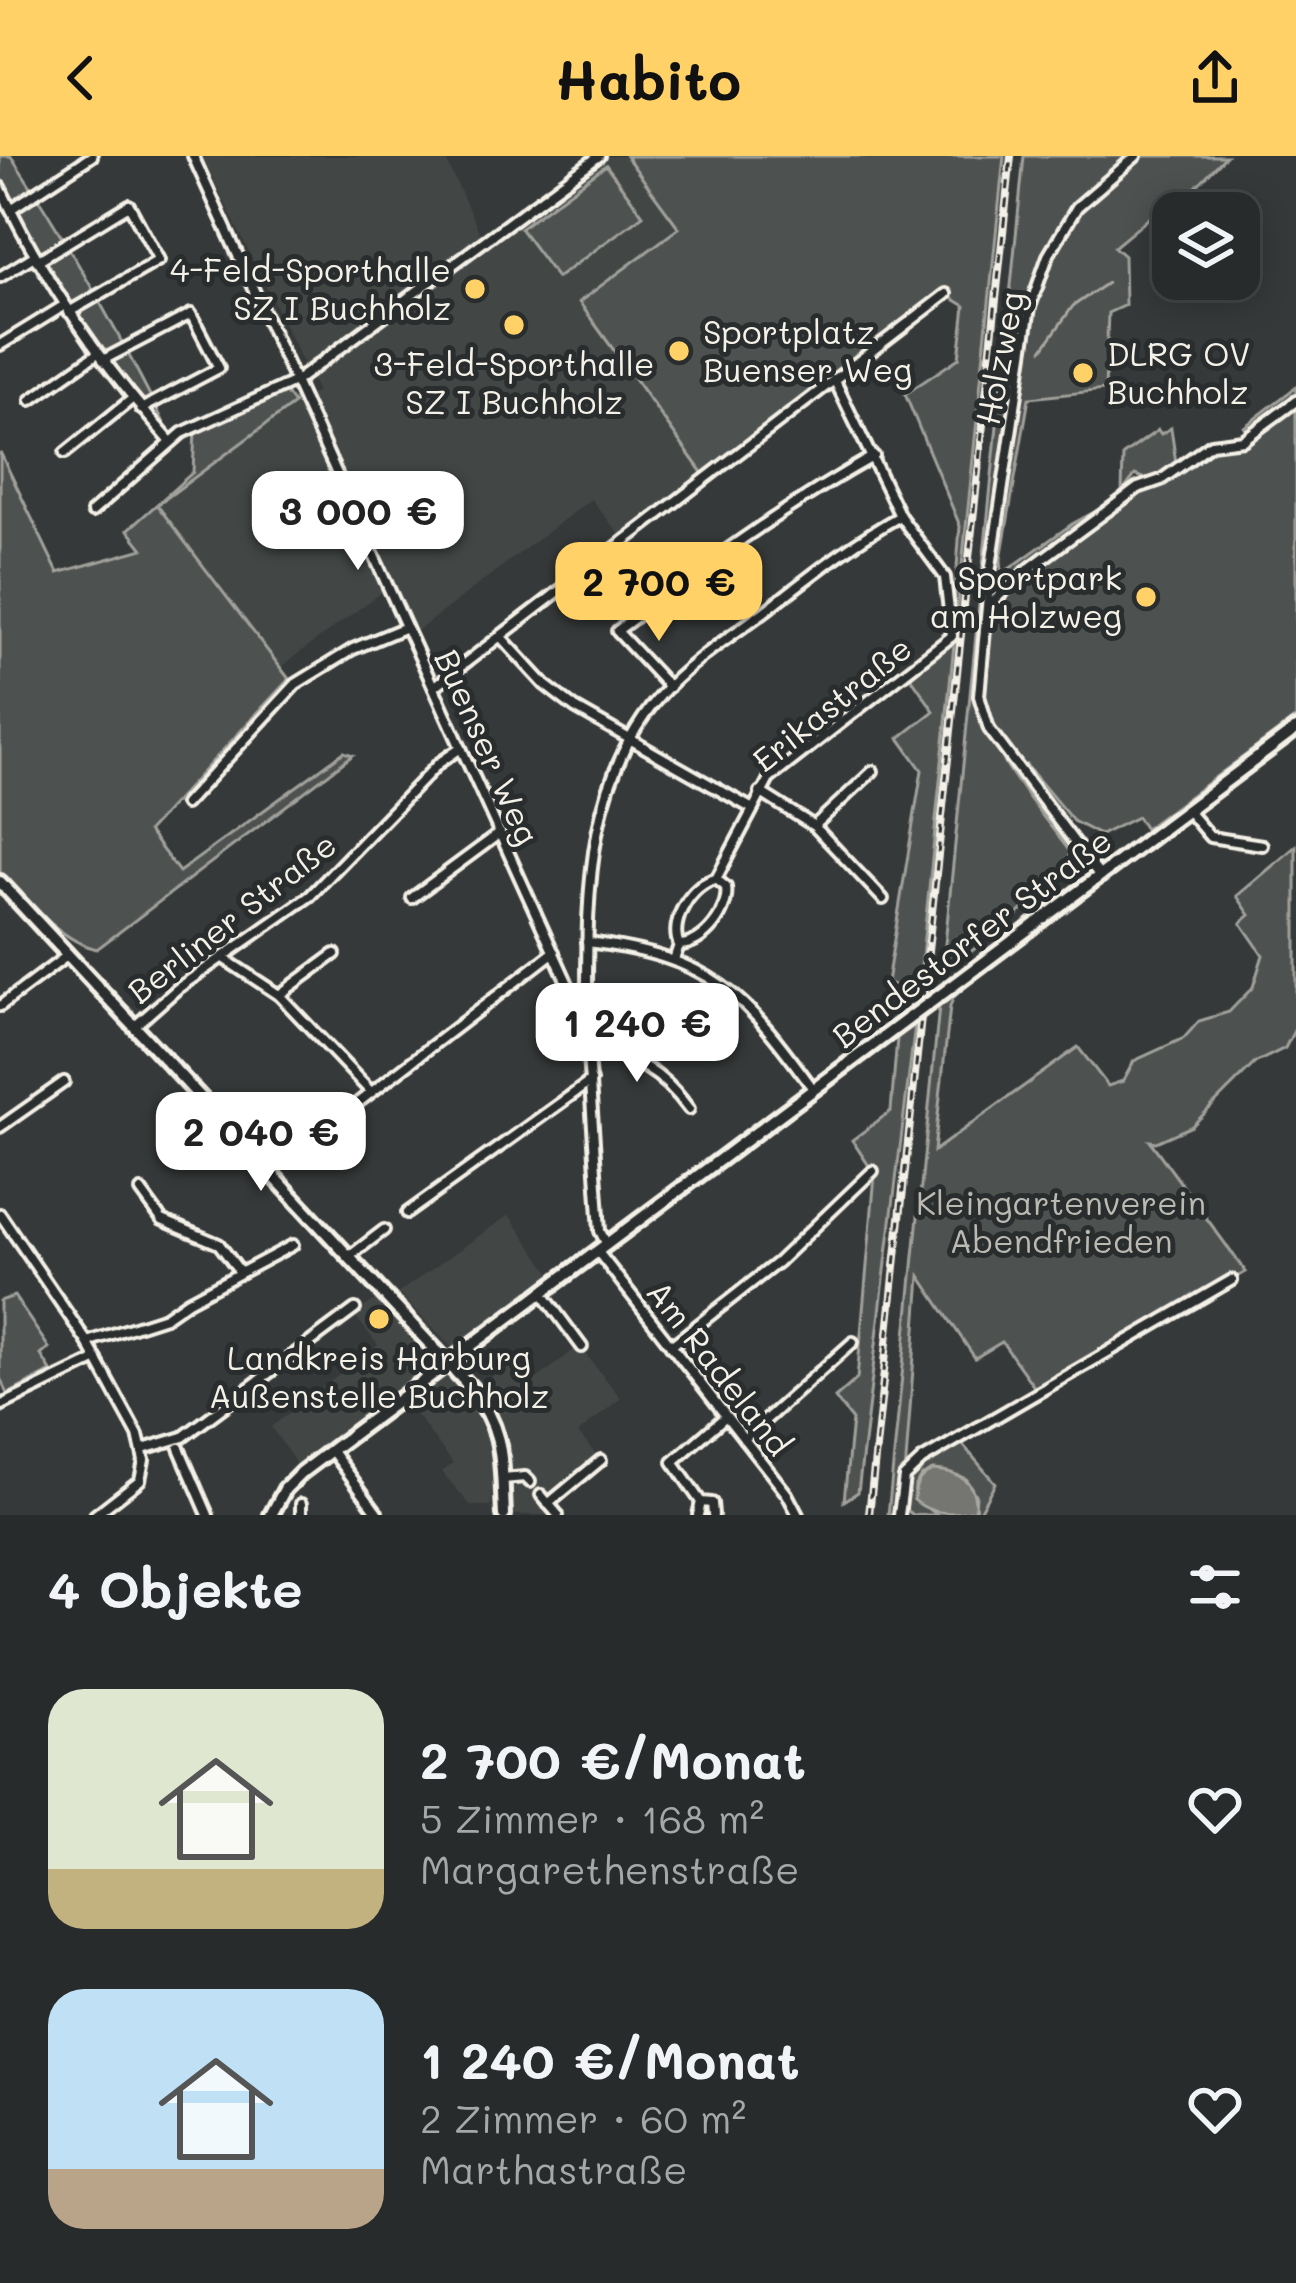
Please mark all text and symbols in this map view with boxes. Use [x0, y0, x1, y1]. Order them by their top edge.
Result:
text: Habito [555, 43, 741, 114]
icon: back [48, 45, 114, 111]
icon: share [1182, 45, 1248, 111]
map controls [1152, 192, 1260, 300]
button: layers [1152, 192, 1260, 300]
place label: 4-Feld-Sporthalle SZ I Buchholz [170, 247, 451, 328]
marker: 4-Feld-Sporthalle SZ I Buchholz [462, 276, 488, 302]
street label: Holzweg [965, 287, 1033, 428]
place label: Sportplatz Buenser Weg [703, 309, 912, 390]
marker: 3-Feld-Sporthalle SZ I Buchholz [501, 312, 527, 338]
place label: DLRG OV Buchholz [1107, 331, 1251, 412]
marker: Sportplatz Buenser Weg [666, 338, 692, 364]
place label: 3-Feld-Sporthalle SZ I Buchholz [373, 341, 655, 422]
marker: DLRG OV Buchholz [1070, 360, 1096, 386]
pin: 3 000 € [247, 471, 469, 573]
text: 3 000 € [279, 484, 437, 535]
pin: 2 700 € [548, 542, 770, 644]
text: 2 700 € [582, 555, 736, 606]
place label: Sportpark am Holzweg [930, 555, 1122, 636]
marker: Sportpark am Holzweg [1133, 584, 1159, 610]
street label: Erikastraße [743, 625, 919, 780]
street label: Buenser Weg [426, 642, 551, 851]
street label: Bendestorfer Straße [823, 818, 1119, 1056]
street label: Berliner Straße [118, 822, 344, 1012]
pin: 1 240 € [526, 983, 748, 1085]
text: 1 240 € [563, 996, 711, 1047]
pin: 2 040 € [150, 1092, 372, 1194]
text: 2 040 € [183, 1105, 339, 1156]
park label: Kleingartenverein Abendfrieden [916, 1180, 1206, 1261]
street label: Am Radeland [638, 1271, 802, 1463]
marker: Landkreis Harburg Außenstelle Buchholz [366, 1306, 392, 1332]
place label: Landkreis Harburg Außenstelle Buchholz [209, 1335, 549, 1416]
text: 4 Objekte [48, 1554, 303, 1621]
icon: filters [1182, 1554, 1248, 1620]
text: 2 700 €/Monat [420, 1725, 806, 1792]
icon: home [144, 1737, 288, 1881]
icon: heart [1182, 1776, 1248, 1842]
text: 5 Zimmer · 168 m² [420, 1792, 764, 1843]
text: Margarethenstraße [420, 1843, 799, 1894]
text: 1 240 €/Monat [420, 2025, 800, 2092]
icon: home [144, 2037, 288, 2181]
icon: heart [1182, 2076, 1248, 2142]
text: 2 Zimmer · 60 m² [420, 2092, 746, 2143]
text: Marthastraße [420, 2143, 687, 2194]

